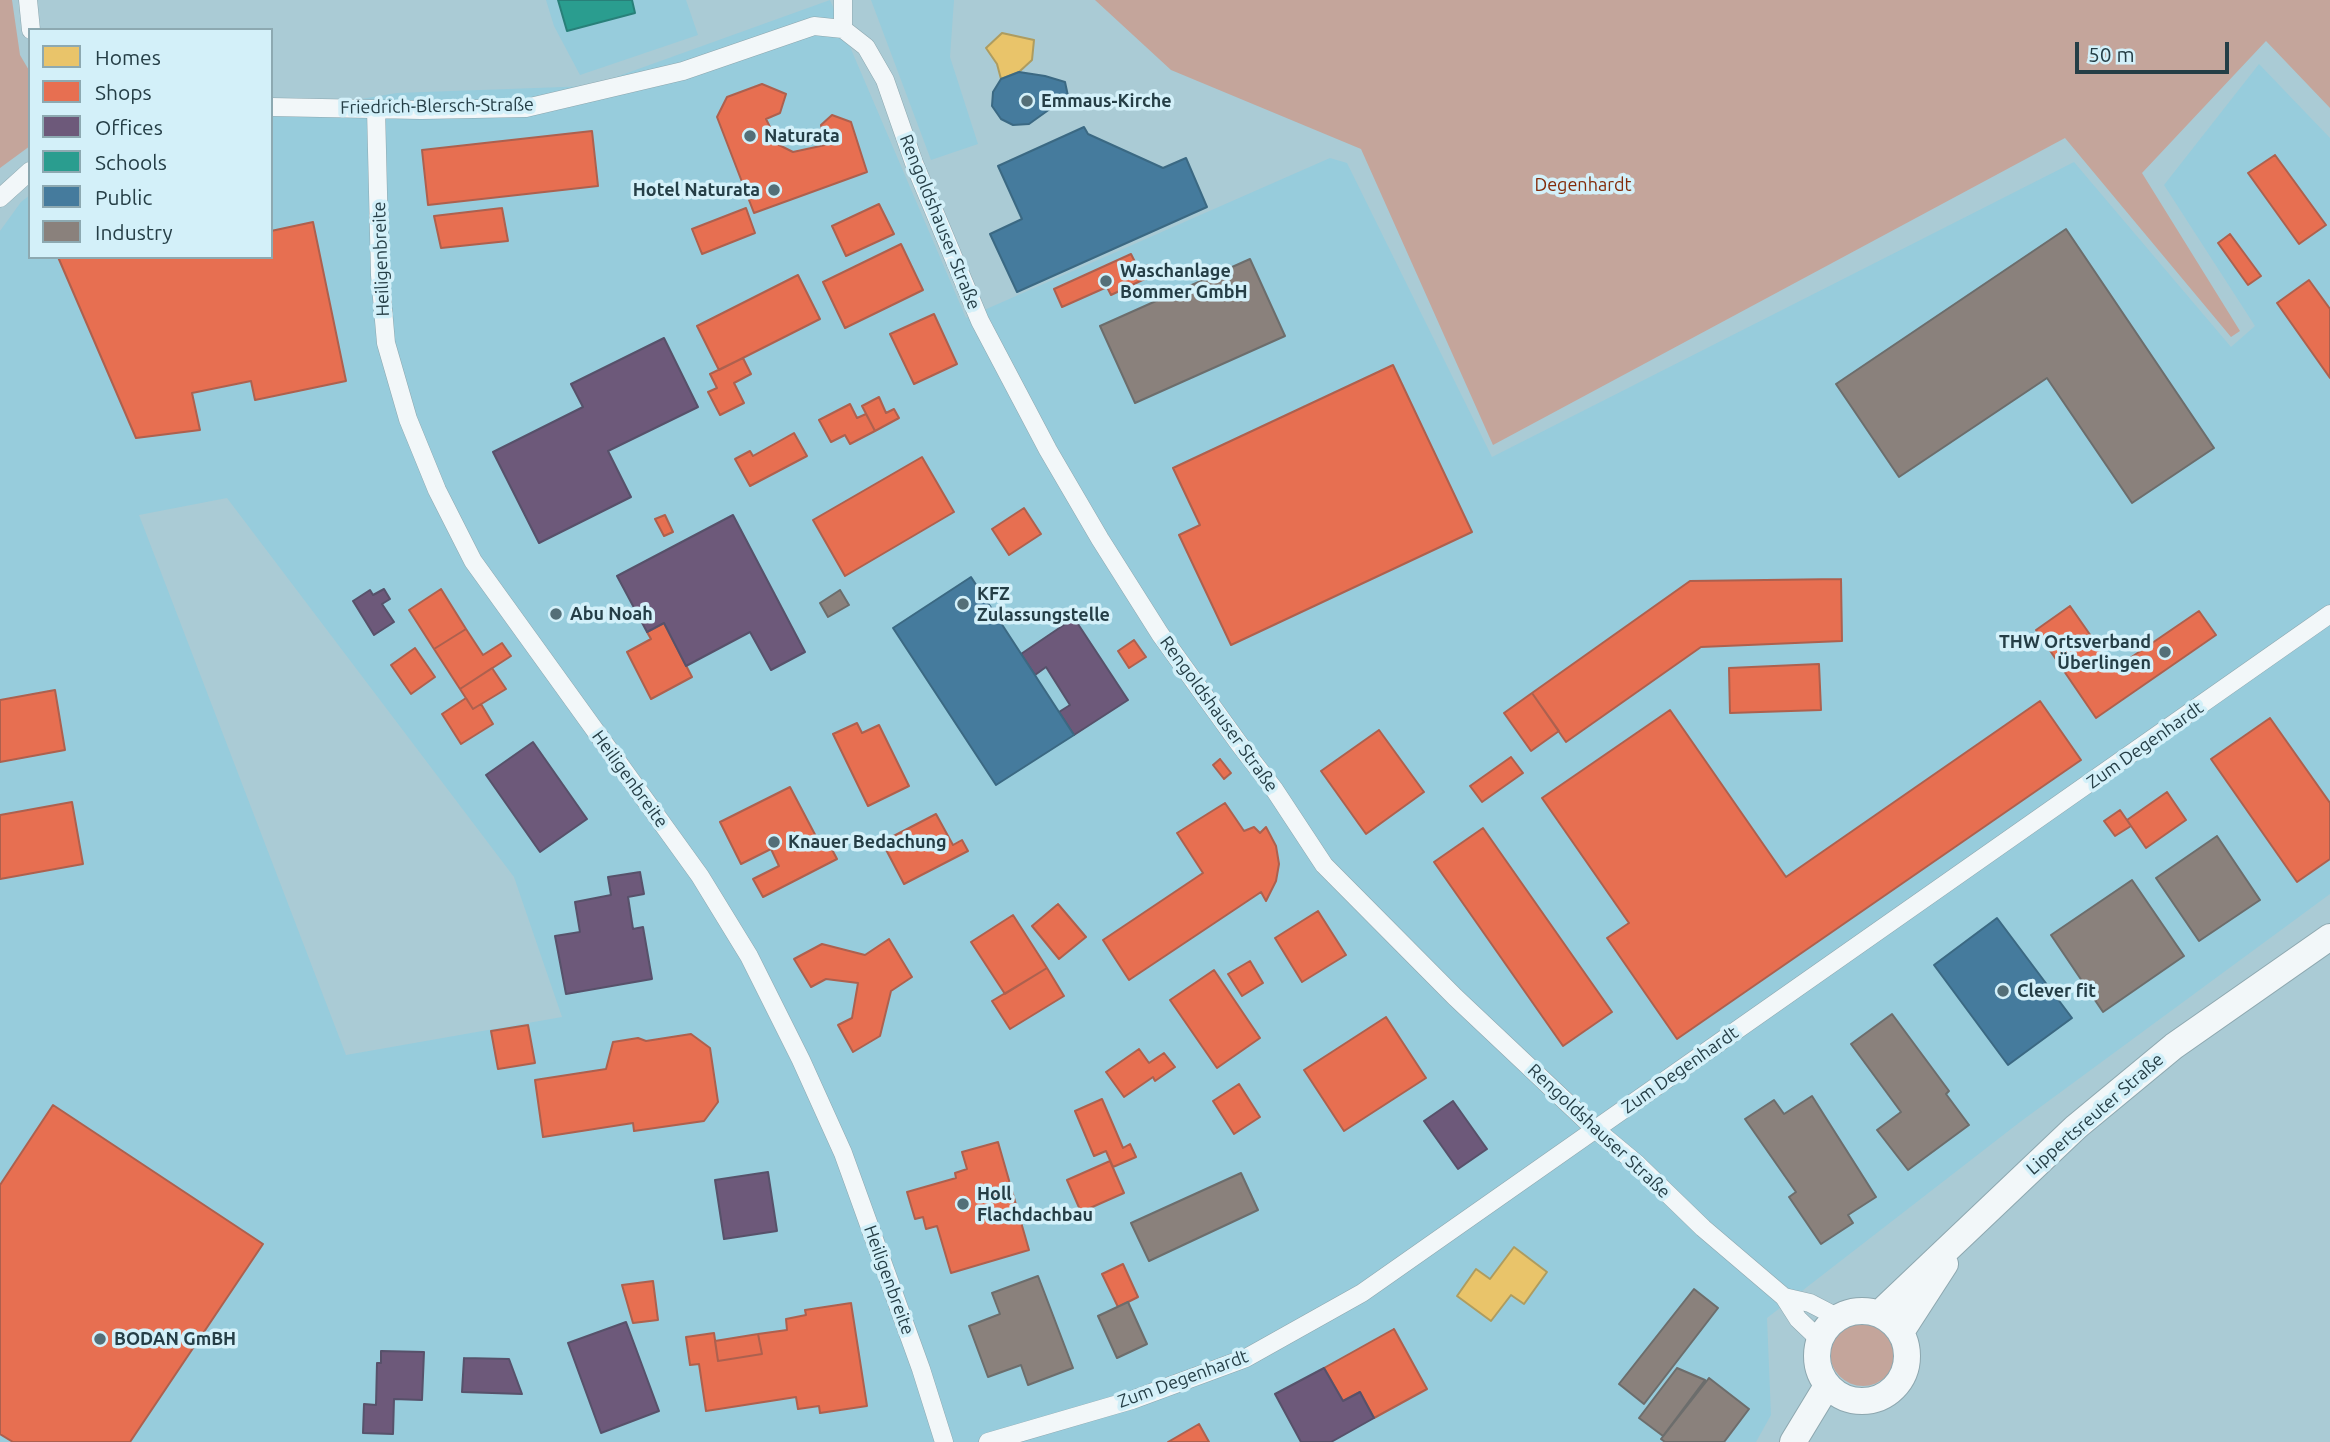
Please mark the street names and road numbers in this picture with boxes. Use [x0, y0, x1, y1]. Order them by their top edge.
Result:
street label: Friedrich-Blersch-Straße [340, 94, 534, 118]
street label: Rengoldshauser Straße [895, 131, 985, 313]
street label: Heiligenbreite [368, 201, 394, 317]
street label: Rengoldshauser Straße [1155, 632, 1283, 796]
street label: Zum Degenhardt [2083, 697, 2207, 793]
street label: Heiligenbreite [587, 726, 673, 832]
street label: Zum Degenhardt [1618, 1022, 1742, 1118]
street label: Lippertsreuter Straße [2022, 1049, 2168, 1179]
street label: Rengoldshauser Straße [1523, 1059, 1675, 1203]
street label: Heiligenbreite [859, 1222, 919, 1338]
street label: Zum Degenhardt [1115, 1345, 1251, 1413]

